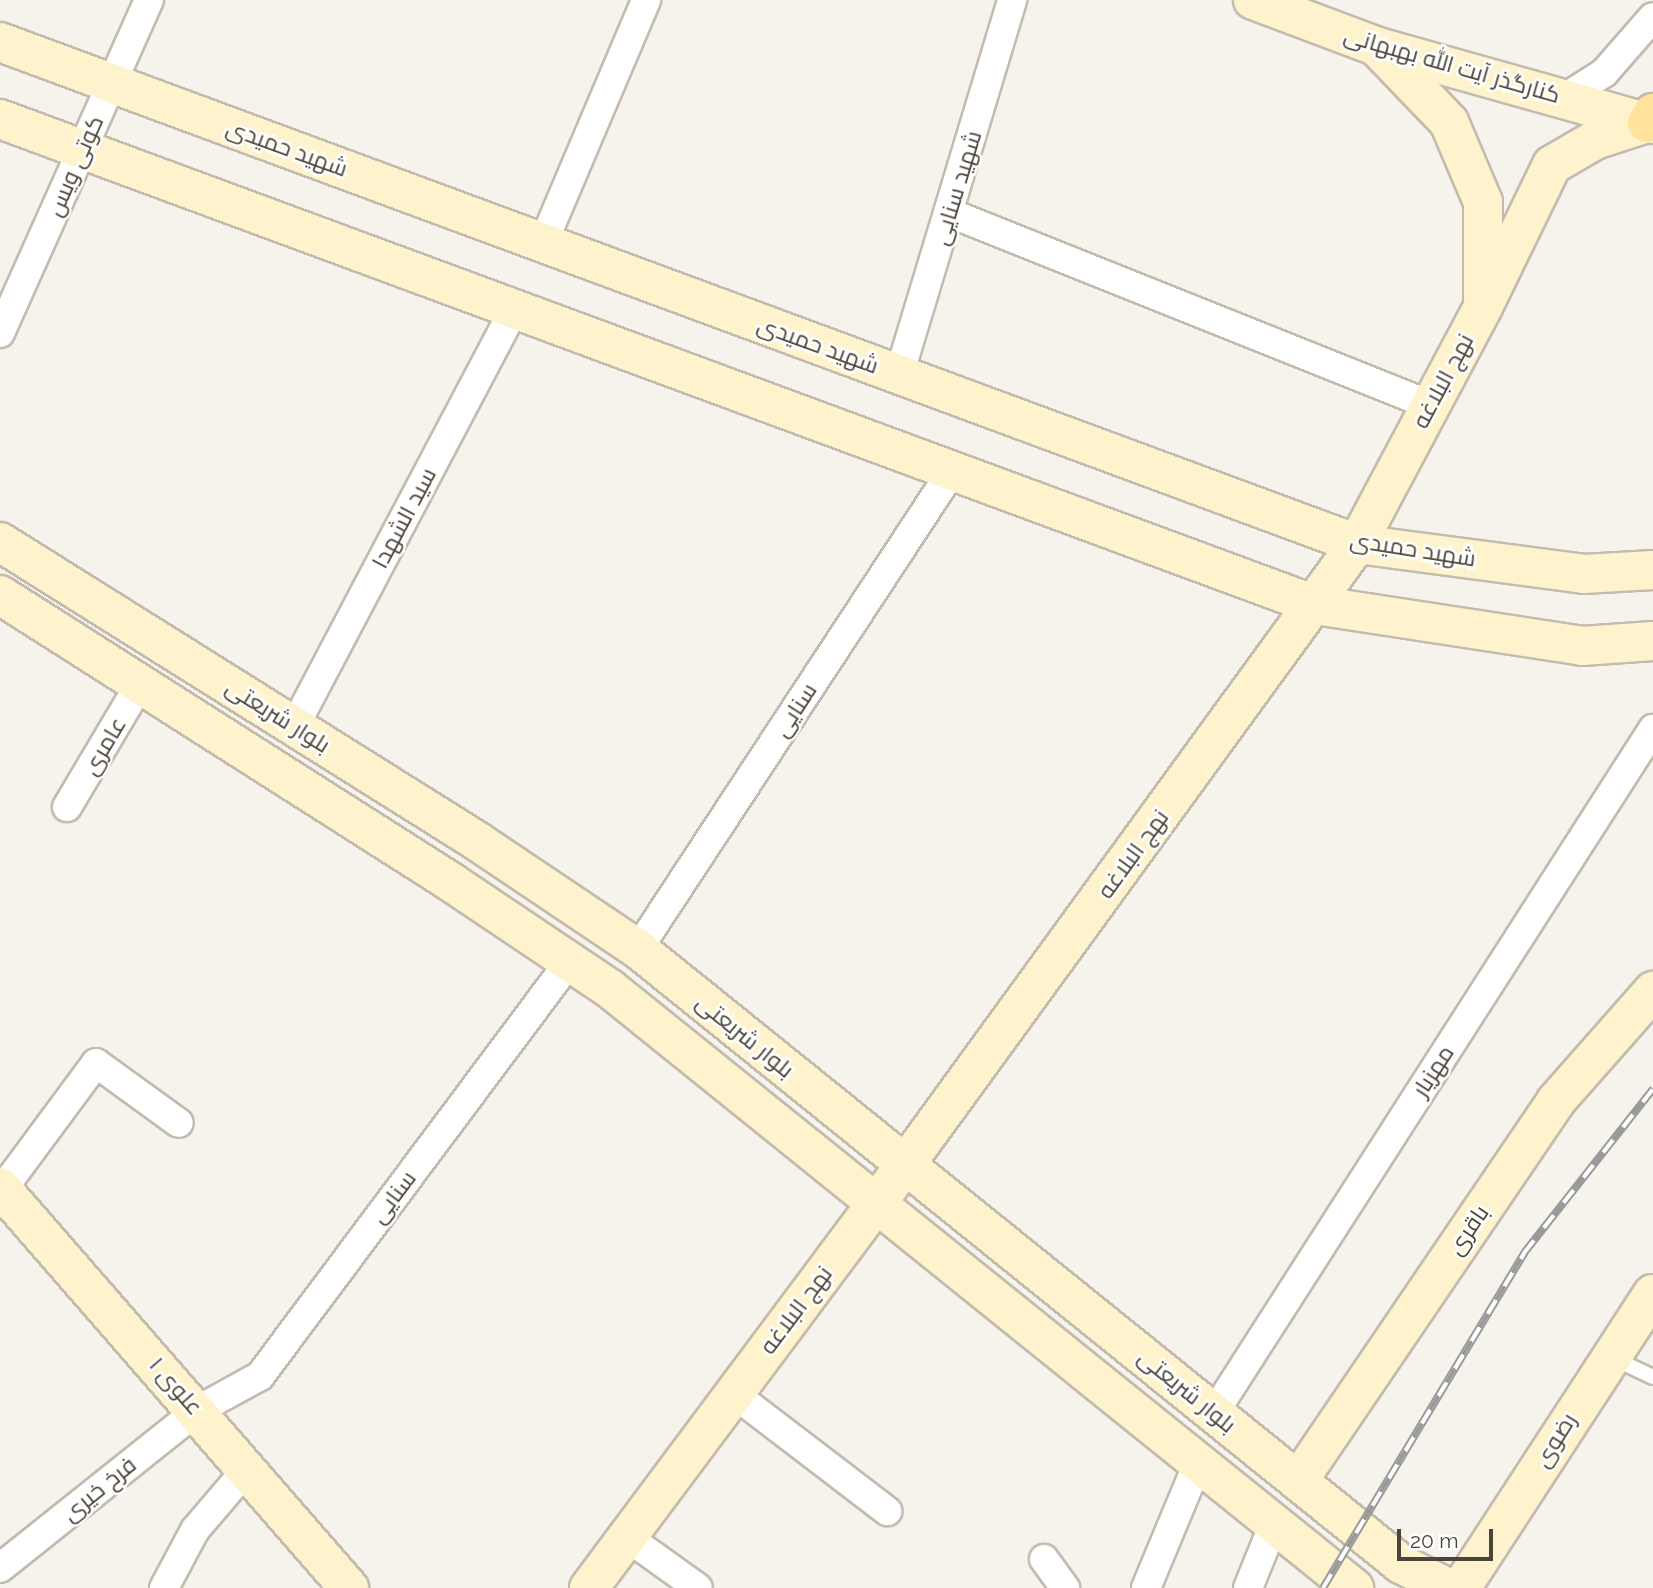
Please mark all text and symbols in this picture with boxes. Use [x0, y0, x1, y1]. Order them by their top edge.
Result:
street label: کنارگذر آیت الله بهبهانی [1341, 21, 1563, 109]
street label: کوتی ویس [41, 111, 109, 221]
street label: شهید حمیدی [223, 113, 351, 183]
street label: شهید سنایی [927, 127, 987, 249]
street label: شهید حمیدی [754, 310, 882, 380]
street label: نهج البلاغه [1407, 329, 1479, 433]
street label: سید الشهدا [366, 463, 442, 573]
street label: شهید حمیدی [1348, 525, 1478, 573]
street label: بلوار شریعتی [221, 673, 335, 759]
street label: سنایی [767, 678, 823, 742]
street label: عامری [76, 712, 132, 780]
street label: نهج البلاغه [1091, 804, 1175, 904]
street label: بلوار شریعتی [690, 988, 800, 1084]
street label: مهزیار [1406, 1040, 1460, 1102]
street label: سنایی [364, 1165, 422, 1229]
street label: باقری [1441, 1200, 1495, 1260]
street label: نهج البلاغه [754, 1260, 838, 1360]
street label: بلوار شریعتی [1132, 1343, 1242, 1439]
street label: علوی ۱ [143, 1351, 209, 1421]
street label: رضوی [1528, 1408, 1582, 1472]
street label: فرخ خیری [56, 1451, 142, 1527]
scale bar [1401, 1514, 1497, 1558]
text: 20 m [1410, 1528, 1458, 1553]

